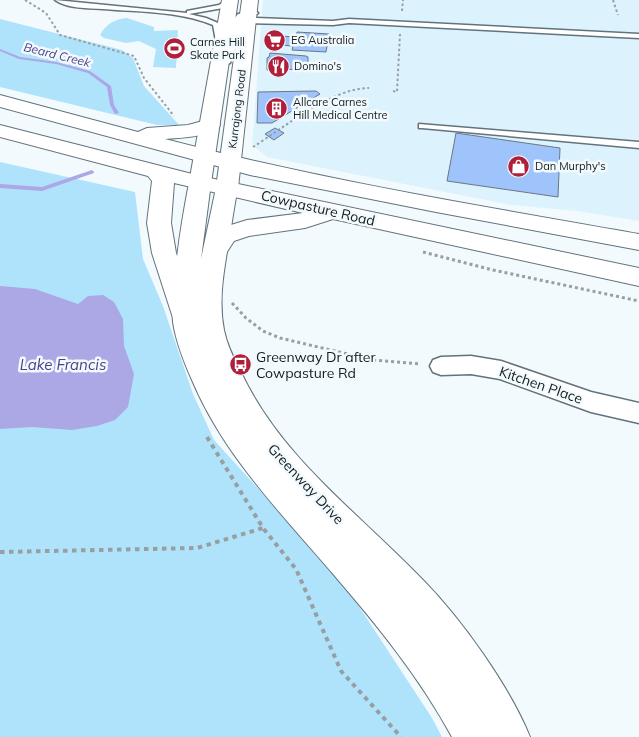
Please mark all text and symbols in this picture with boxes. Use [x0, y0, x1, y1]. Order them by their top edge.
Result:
supermarket icon: EG Australia [263, 28, 287, 52]
place label: EG Australia [291, 33, 354, 47]
place label: Carnes Hill Skate Park [190, 35, 245, 62]
sports icon: Carnes Hill Skate Park [162, 36, 186, 60]
water label: Beard Creek [22, 39, 93, 70]
restaurant icon: Domino's [266, 54, 290, 78]
place label: Domino's [294, 59, 341, 73]
street label: Kurrajong Road [225, 69, 249, 149]
place label: Allcare Carnes Hill Medical Centre [293, 95, 388, 122]
building icon: Allcare Carnes Hill Medical Centre [265, 96, 289, 120]
shop icon: Dan Murphy's [507, 154, 531, 178]
place label: Dan Murphy's [535, 159, 606, 173]
street label: Cowpasture Road [259, 186, 377, 230]
place label: Greenway Dr after Cowpasture Rd [256, 348, 376, 382]
bus stop icon: Greenway Dr after Cowpasture Rd [228, 353, 252, 377]
water label: Lake Francis [20, 355, 106, 374]
street label: Kitchen Place [497, 362, 585, 408]
street label: Greenway Drive [264, 440, 348, 528]

